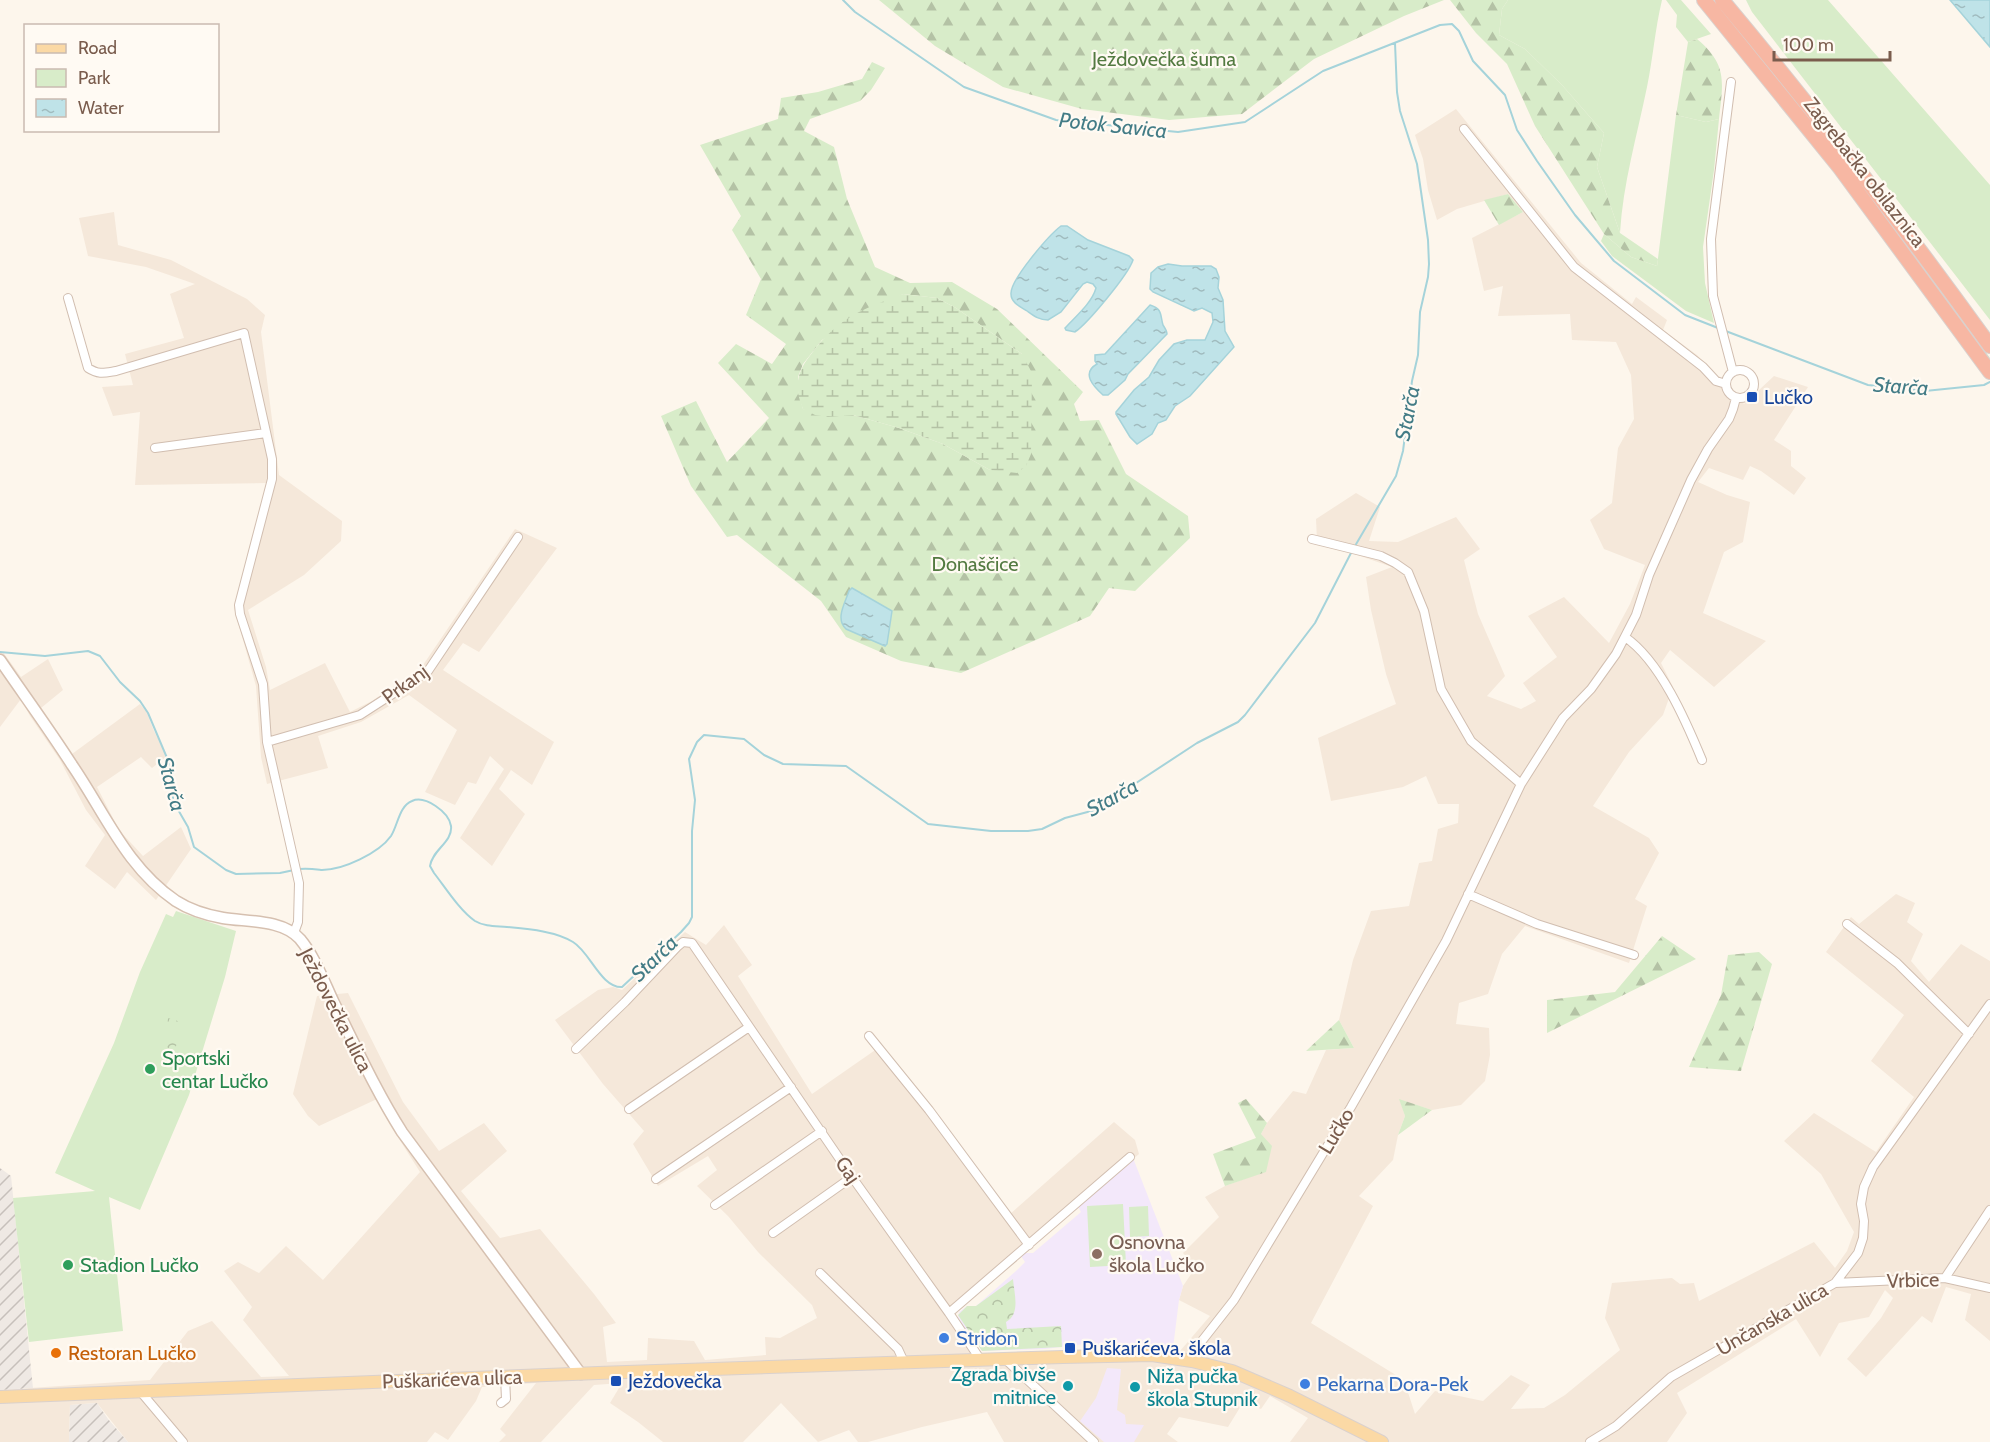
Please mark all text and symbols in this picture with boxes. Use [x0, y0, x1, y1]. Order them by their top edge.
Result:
legend [24, 24, 219, 132]
scale bar [1774, 24, 1890, 62]
text: 100 m [1783, 34, 1834, 56]
text: Road [78, 37, 117, 59]
park label: Ježdovečka šuma [1091, 47, 1236, 71]
text: Park [78, 67, 111, 89]
street label: Zagrebačka obilaznica [1799, 92, 1931, 252]
text: Water [78, 97, 124, 119]
water label: Potok Savica [1058, 107, 1168, 143]
water label: Starča [1872, 372, 1930, 400]
water label: Starča [1389, 383, 1425, 443]
place label: Lučko [1764, 385, 1813, 409]
marker: Lučko [1745, 390, 1759, 404]
park label: Donaščice [932, 552, 1018, 576]
street label: Prkanj [377, 659, 433, 709]
water label: Starča [153, 754, 191, 814]
water label: Starča [1082, 773, 1142, 821]
water label: Starča [625, 930, 683, 986]
street label: Ježdovečka ulica [294, 943, 378, 1076]
place label: Sportski centar Lučko [162, 1046, 268, 1093]
marker: Sportski centar Lučko [143, 1062, 157, 1076]
street label: Lučko [1313, 1104, 1359, 1158]
street label: Gaj [830, 1152, 866, 1188]
place label: Osnovna škola Lučko [1109, 1230, 1205, 1277]
marker: Osnovna škola Lučko [1090, 1247, 1104, 1261]
place label: Stadion Lučko [80, 1253, 199, 1277]
marker: Stadion Lučko [61, 1258, 75, 1272]
street label: Vrbice [1886, 1267, 1940, 1293]
street label: Unčanska ulica [1712, 1277, 1832, 1361]
place label: Stridon [956, 1326, 1018, 1350]
marker: Stridon [937, 1331, 951, 1345]
place label: Puškarićeva, škola [1082, 1336, 1231, 1360]
place label: Restoran Lučko [68, 1341, 196, 1365]
marker: Puškarićeva, škola [1063, 1341, 1077, 1355]
marker: Restoran Lučko [49, 1346, 63, 1360]
place label: Zgrada bivše mitnice [951, 1362, 1056, 1409]
place label: Niža pučka škola Stupnik [1147, 1364, 1258, 1411]
street label: Puškarićeva ulica [381, 1365, 523, 1393]
place label: Ježdovečka [627, 1369, 722, 1393]
place label: Pekarna Dora-Pek [1317, 1372, 1469, 1396]
marker: Ježdovečka [609, 1374, 623, 1388]
marker: Pekarna Dora-Pek [1298, 1377, 1312, 1391]
marker: Zgrada bivše mitnice [1061, 1379, 1075, 1393]
marker: Niža pučka škola Stupnik [1128, 1380, 1142, 1394]

